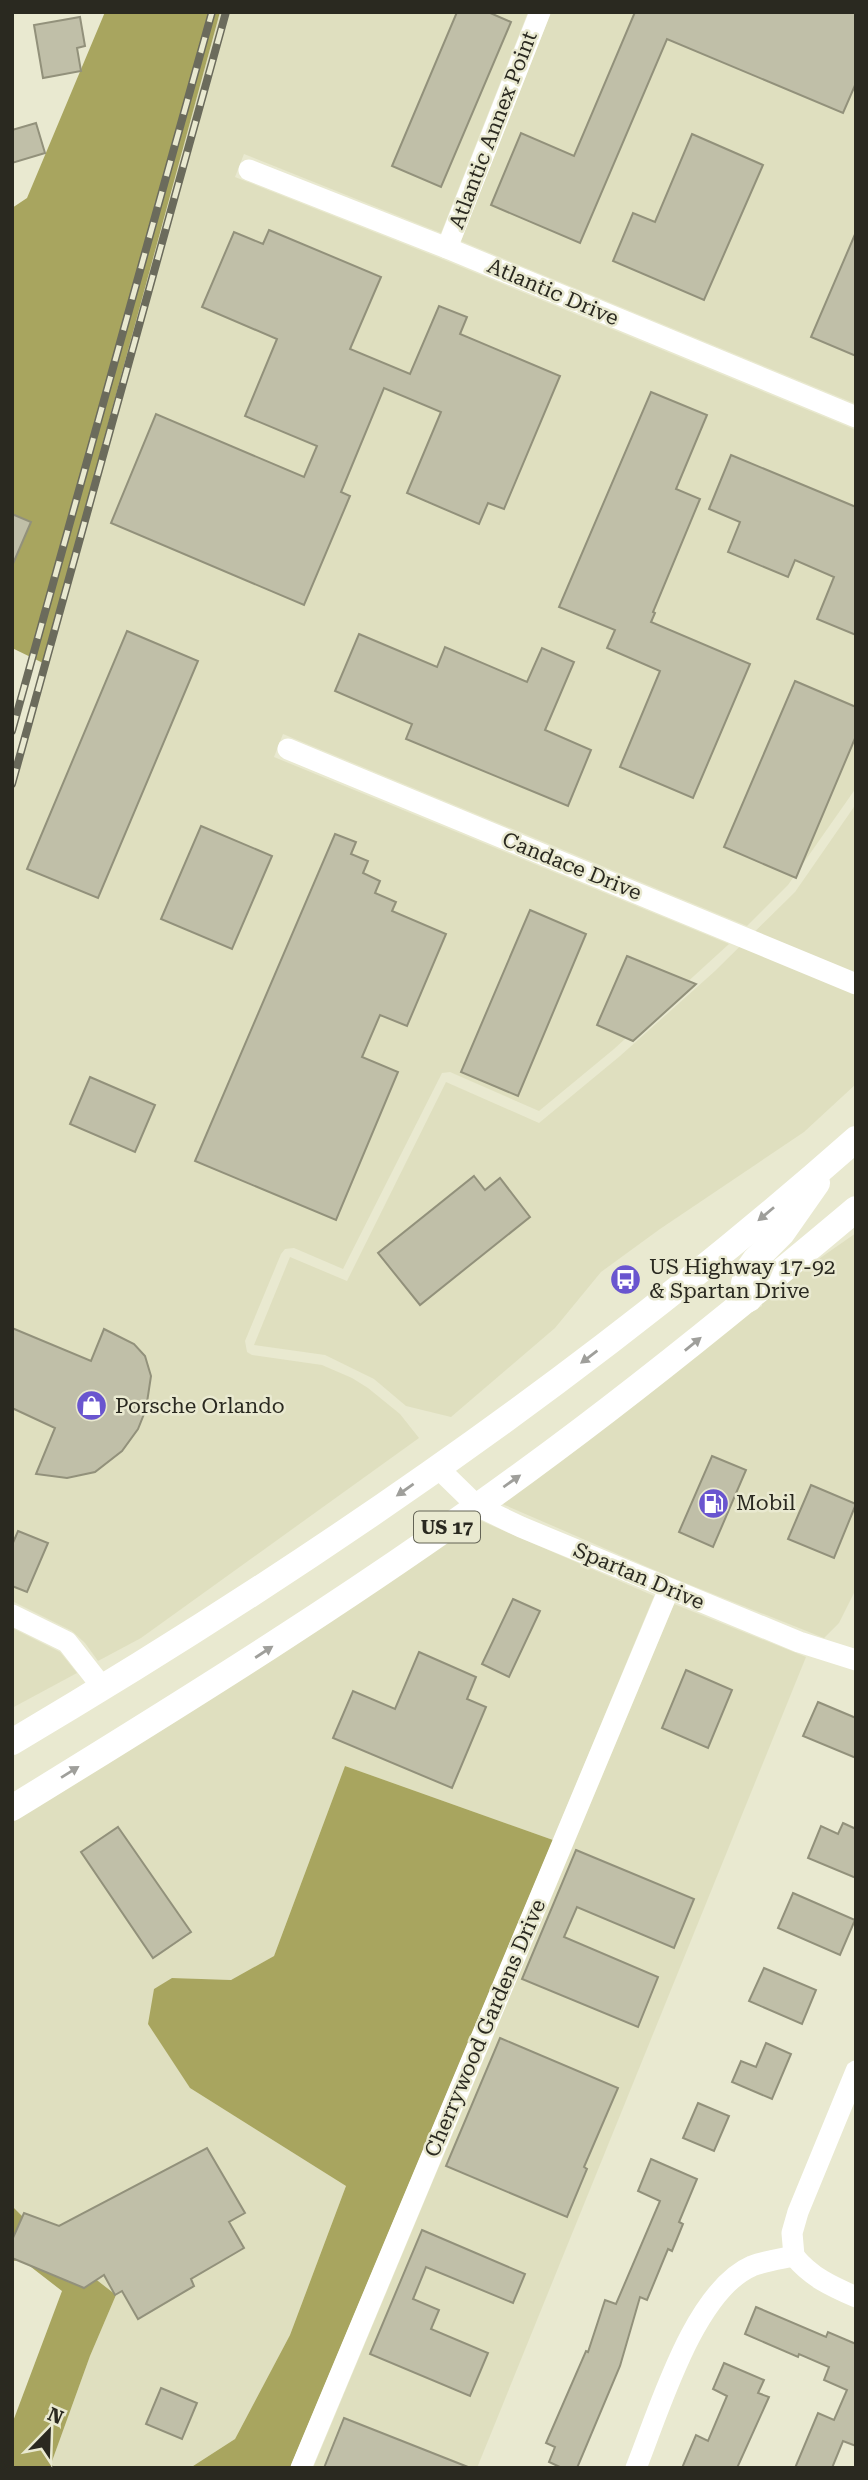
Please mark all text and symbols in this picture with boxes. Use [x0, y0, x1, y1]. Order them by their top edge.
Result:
street label: Atlantic Annex Point [444, 28, 542, 232]
street label: Atlantic Drive [484, 254, 622, 330]
street label: Candace Drive [499, 827, 645, 905]
one-way arrow [758, 1206, 775, 1221]
place label: US Highway 17-92 & Spartan Drive [649, 1255, 835, 1303]
bus stop icon: US Highway 17-92 & Spartan Drive [609, 1262, 643, 1296]
one-way arrow [684, 1337, 701, 1352]
one-way arrow [580, 1349, 598, 1363]
shop icon: Porsche Orlando [75, 1389, 109, 1423]
place label: Porsche Orlando [115, 1394, 285, 1418]
one-way arrow [503, 1474, 521, 1488]
one-way arrow [396, 1483, 414, 1497]
fuel station icon: Mobil [696, 1486, 730, 1520]
place label: Mobil [736, 1491, 796, 1515]
road number: US 17 [414, 1512, 480, 1542]
street label: Spartan Drive [570, 1538, 708, 1614]
one-way arrow [254, 1645, 273, 1658]
one-way arrow [61, 1765, 80, 1778]
street label: Cherrywood Gardens Drive [420, 1896, 550, 2160]
north arrow [14, 2396, 84, 2466]
text: N [44, 2402, 67, 2429]

